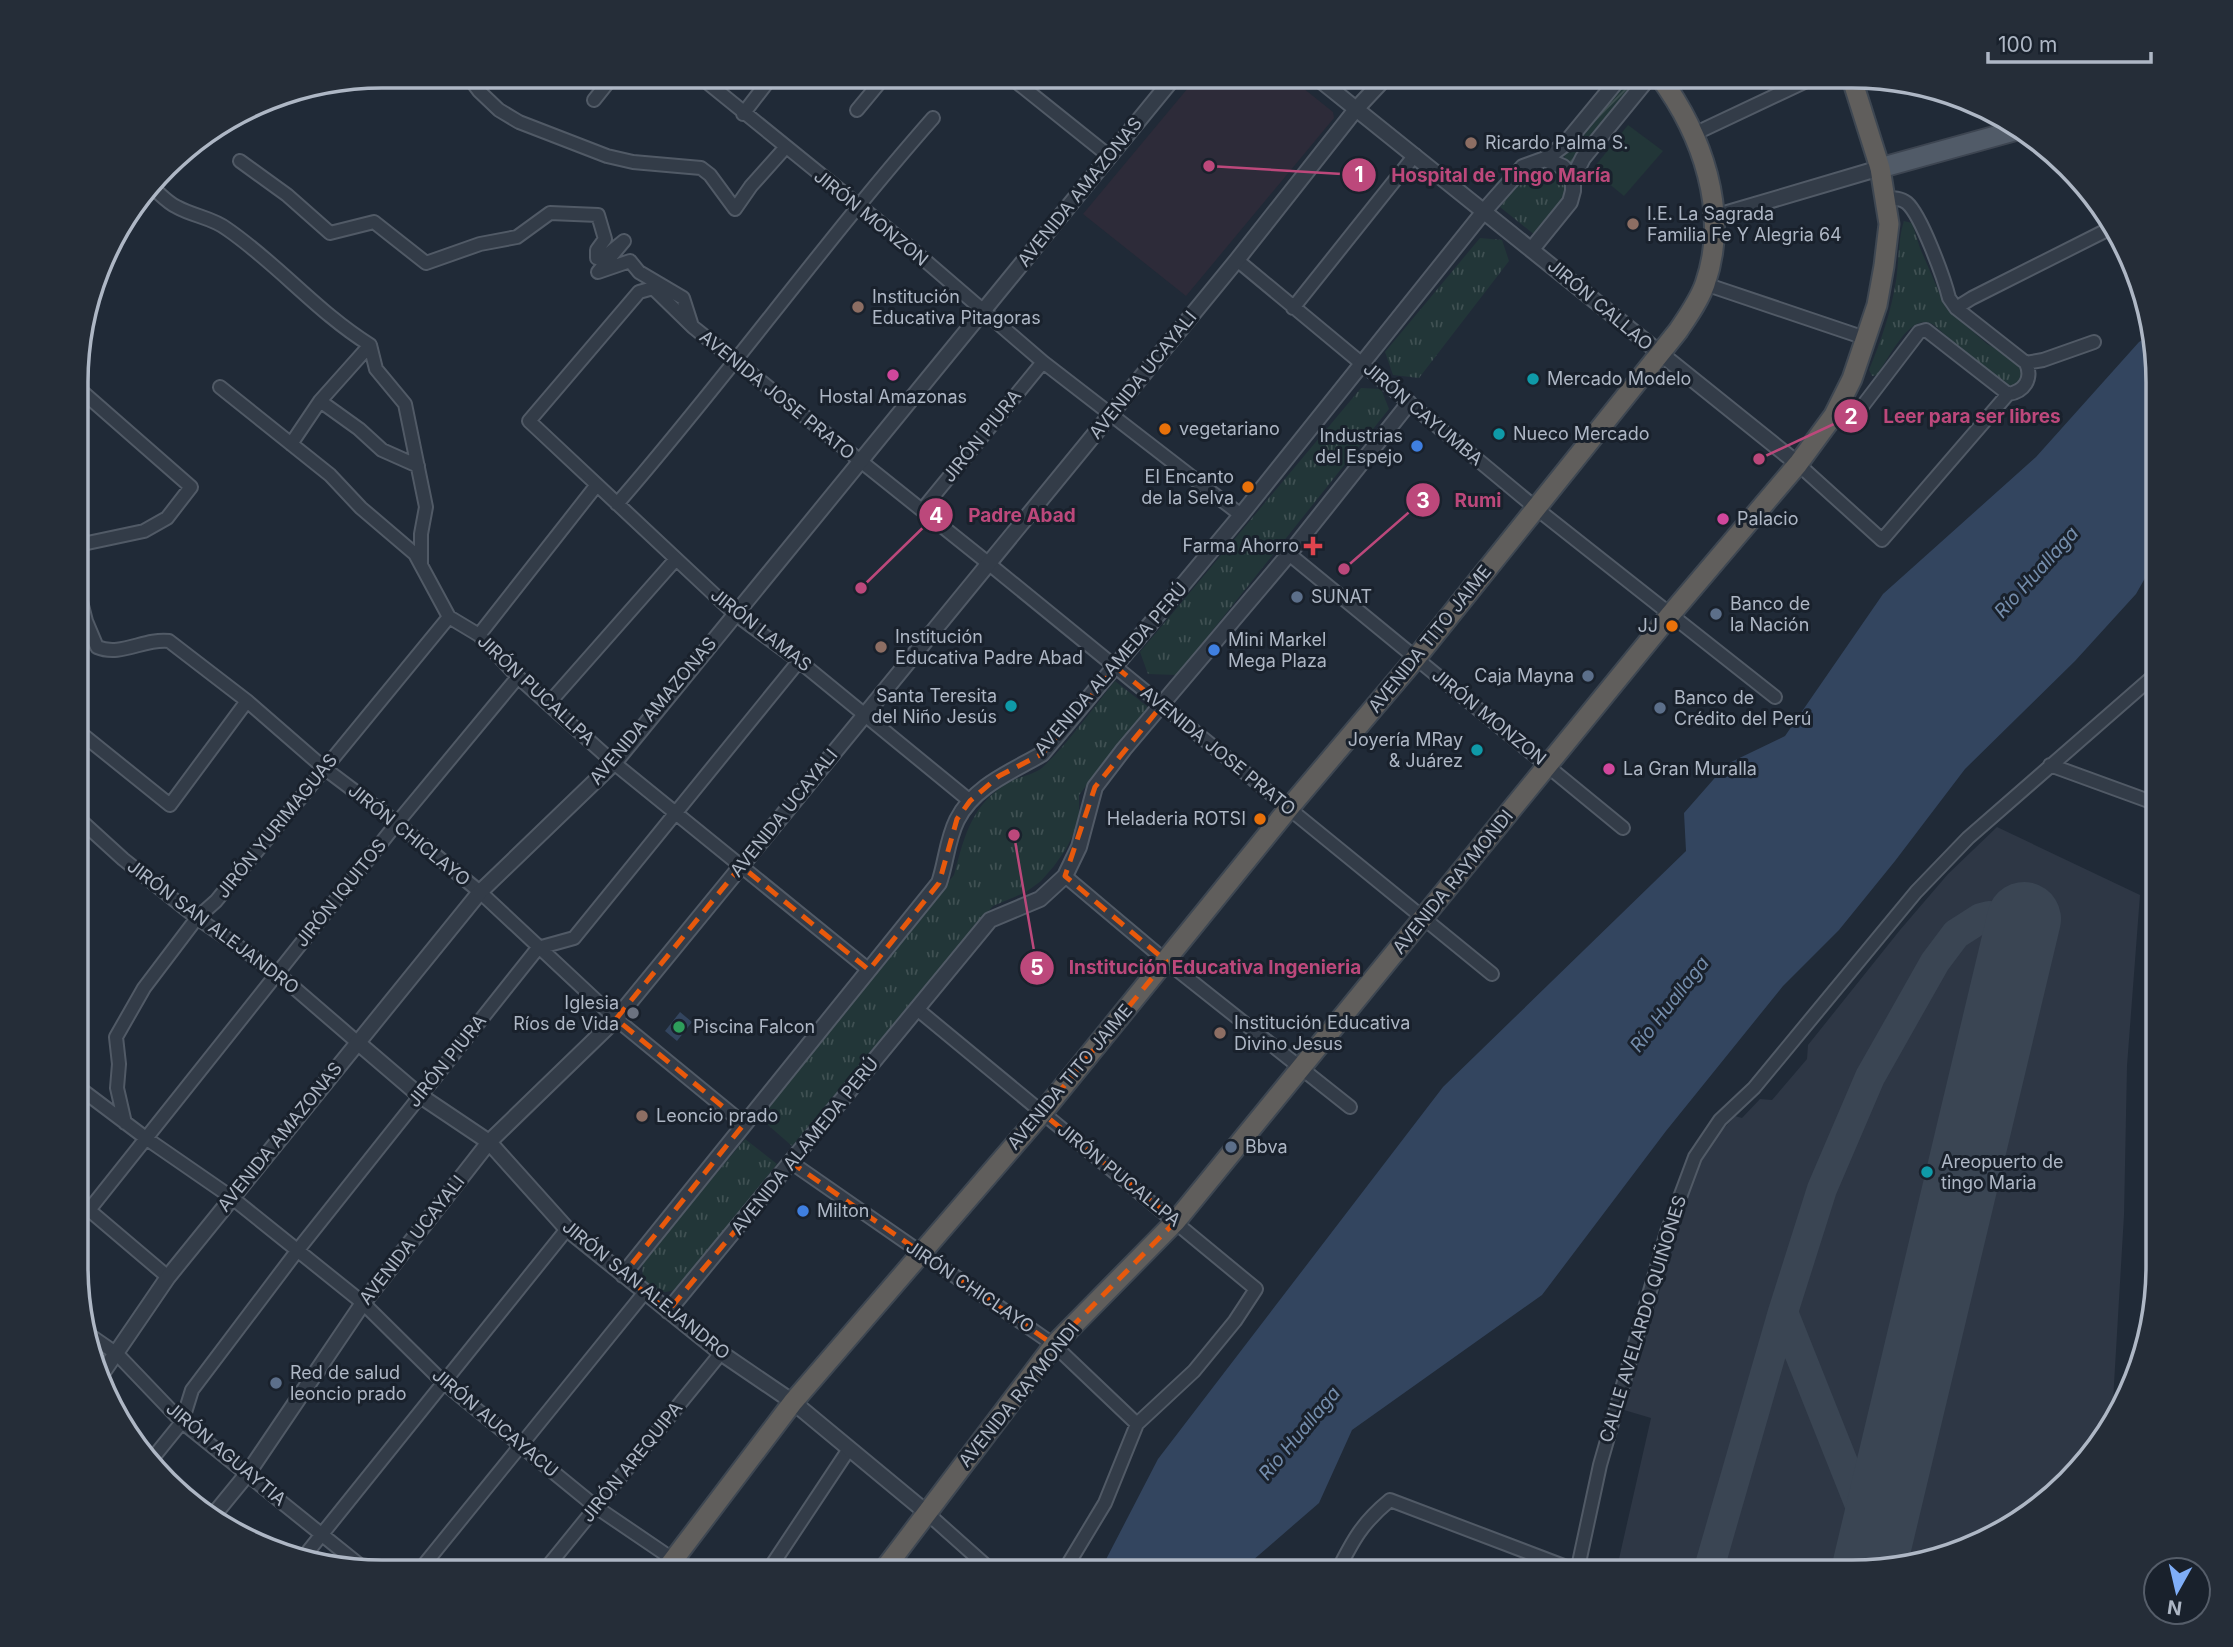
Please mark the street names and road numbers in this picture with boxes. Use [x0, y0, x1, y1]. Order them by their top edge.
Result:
street label: AVENIDA AMAZONAS [1013, 113, 1146, 270]
street label: JIRÓN MONZON [810, 164, 933, 270]
street label: JIRÓN CALLAO [1544, 254, 1658, 355]
street label: AVENIDA UCAYALI [1085, 307, 1201, 443]
street label: AVENIDA JOSE PRATO [696, 326, 859, 463]
street label: JIRÓN CAYUMBA [1359, 357, 1488, 470]
street label: JIRÓN PIURA [937, 385, 1025, 486]
street label: AVENIDA TITO JAIME [1364, 561, 1495, 717]
street label: AVENIDA ALAMEDA PERÚ [1029, 577, 1191, 759]
street label: JIRÓN LAMAS [707, 583, 816, 675]
street label: JIRÓN PUCALLPA [474, 629, 600, 749]
street label: AVENIDA AMAZONAS [585, 633, 720, 789]
street label: JIRÓN MONZON [1428, 663, 1551, 769]
street label: AVENIDA JOSE PRATO [1137, 682, 1300, 819]
street label: AVENIDA UCAYALI [726, 745, 842, 881]
street label: JIRÓN YURIMAGUAS [211, 749, 341, 902]
street label: JIRÓN CHICLAYO [344, 778, 475, 890]
street label: AVENIDA RAYMONDI [1388, 806, 1517, 958]
street label: JIRÓN IQUITOS [290, 834, 390, 951]
street label: JIRÓN SAN ALEJANDRO [123, 854, 304, 998]
street label: AVENIDA TITO JAIME [1003, 1000, 1137, 1154]
street label: JIRÓN PIURA [402, 1010, 490, 1111]
street label: AVENIDA ALAMEDA PERÚ [726, 1052, 883, 1239]
street label: AVENIDA AMAZONAS [213, 1058, 346, 1215]
street label: JIRÓN PUCALLPA [1054, 1118, 1186, 1231]
street label: AVENIDA UCAYALI [355, 1171, 469, 1309]
street label: CALLE AVELARDO QUIÑONES [1594, 1193, 1690, 1445]
street label: JIRÓN SAN ALEJANDRO [558, 1215, 735, 1364]
street label: JIRÓN CHICLAYO [902, 1235, 1039, 1337]
street label: AVENIDA RAYMONDI [954, 1319, 1083, 1471]
street label: JIRÓN AUCAYACU [428, 1363, 563, 1481]
street label: JIRÓN AGUAYTIA [162, 1397, 291, 1510]
street label: JIRÓN AREQUIPA [576, 1397, 686, 1526]

